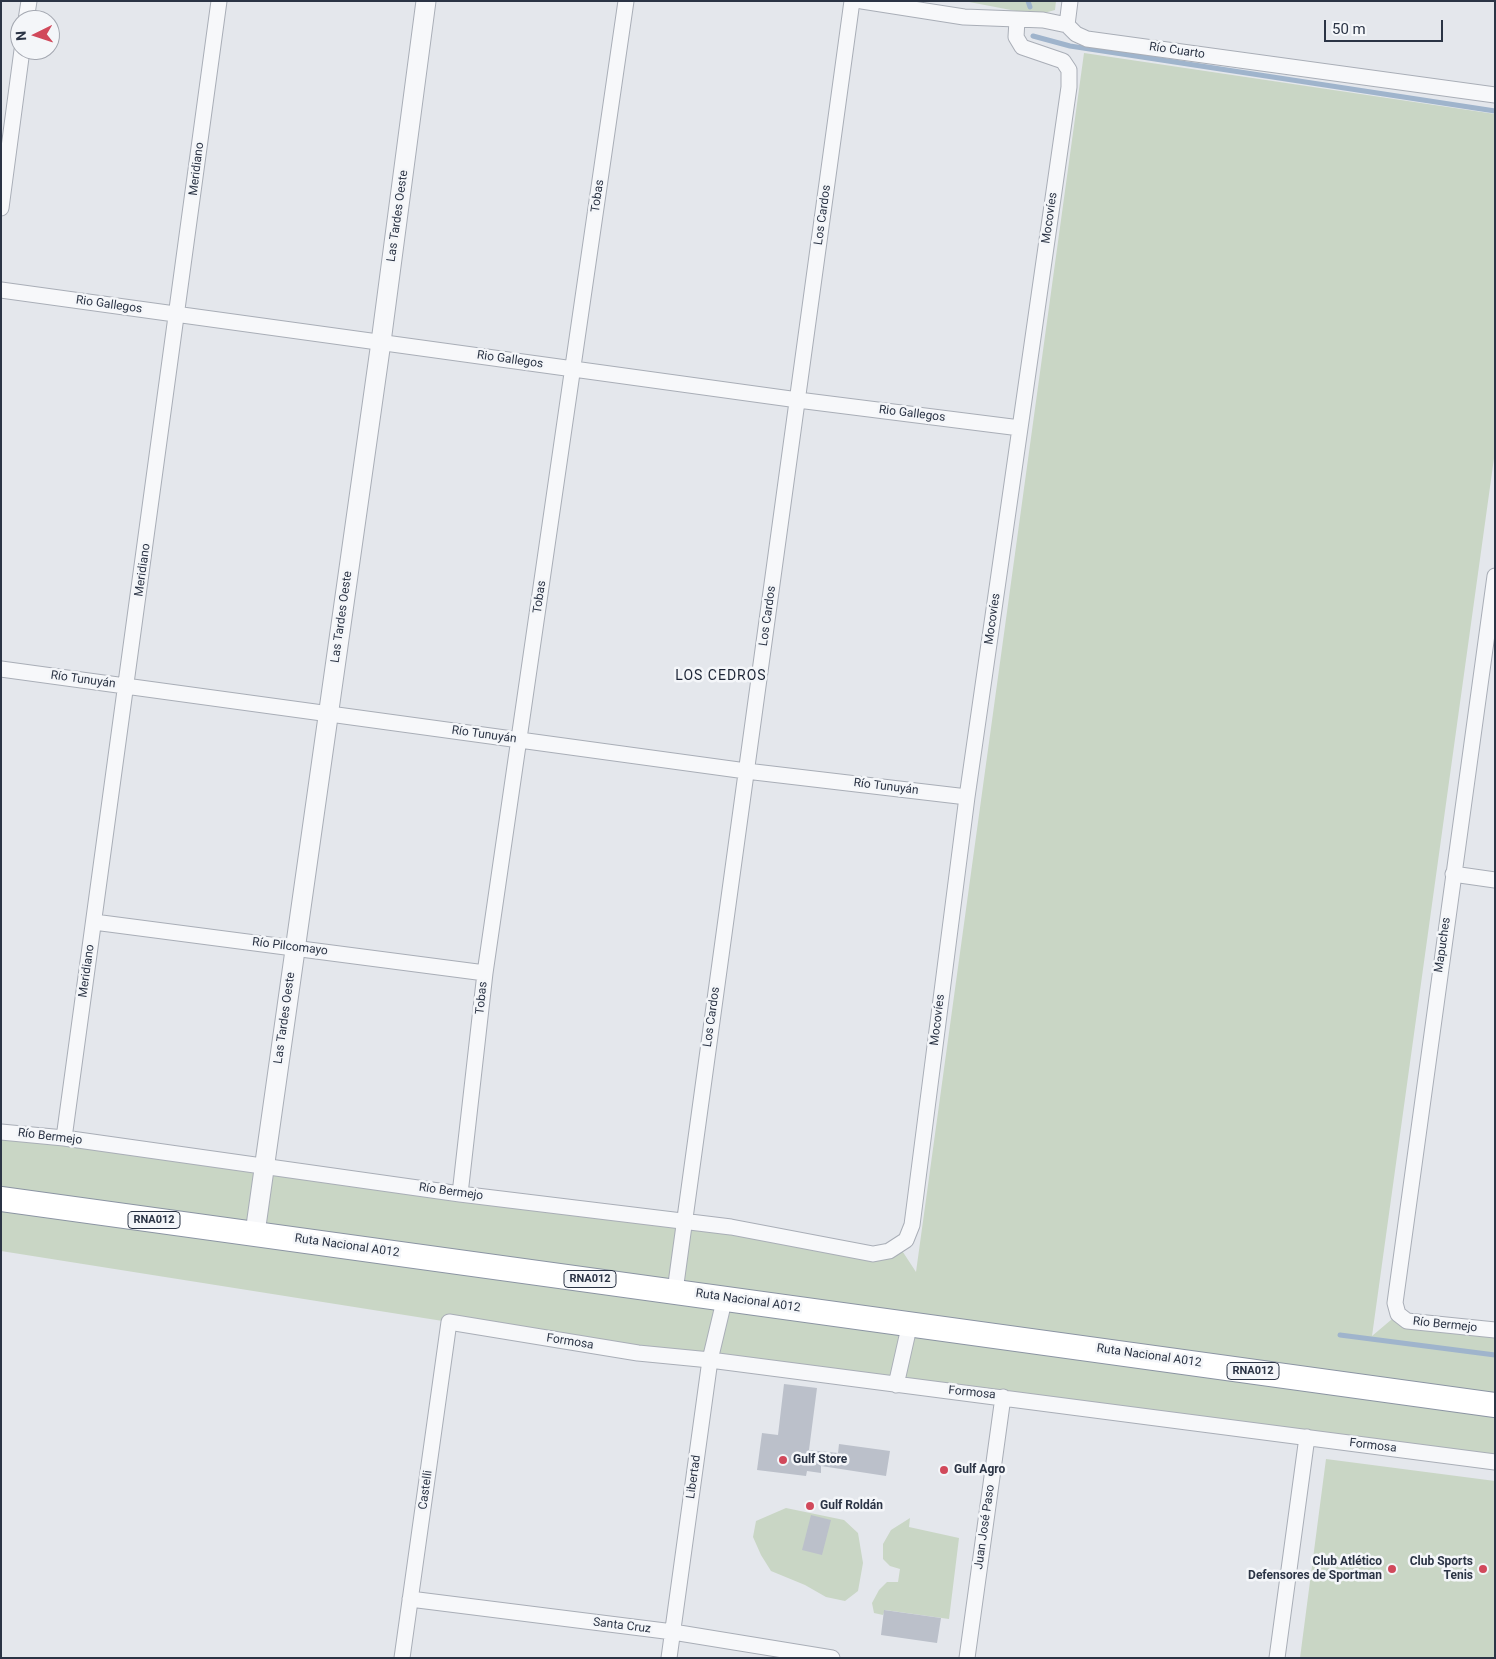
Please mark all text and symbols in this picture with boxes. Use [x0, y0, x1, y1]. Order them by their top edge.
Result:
north arrow [10, 10, 60, 60]
scale bar [1326, 10, 1445, 42]
text: 50 m [1332, 20, 1366, 38]
text: N [13, 30, 29, 41]
street label: Río Cuarto [1148, 40, 1206, 62]
street label: Meridiano [187, 142, 207, 196]
street label: Las Tardes Oeste [384, 169, 412, 263]
street label: Tobas [589, 179, 607, 213]
street label: Los Cardos [812, 184, 834, 246]
street label: Mocovíes [1039, 191, 1061, 245]
street label: Rio Gallegos [75, 293, 143, 317]
street label: Rio Gallegos [476, 348, 544, 372]
street label: Rio Gallegos [878, 403, 946, 425]
street label: Meridiano [132, 543, 154, 597]
street label: Las Tardes Oeste [328, 570, 356, 664]
street label: Tobas [531, 580, 549, 614]
street label: Los Cardos [757, 585, 779, 647]
street label: Mocovíes [982, 592, 1004, 646]
street label: Río Tunuyán [50, 668, 116, 692]
district label: LOS CEDROS [674, 668, 768, 684]
street label: Río Tunuyán [451, 723, 517, 747]
street label: Río Tunuyán [853, 776, 919, 798]
street label: Mapuches [1432, 916, 1454, 974]
street label: Río Pilcomayo [251, 935, 329, 959]
street label: Meridiano [76, 944, 98, 998]
street label: Las Tardes Oeste [271, 971, 299, 1065]
street label: Tobas [473, 981, 491, 1015]
street label: Los Cardos [701, 986, 723, 1048]
street label: Mocovíes [928, 993, 948, 1047]
street label: Río Bermejo [17, 1126, 83, 1148]
street label: Río Bermejo [418, 1180, 484, 1204]
road number: RNA012 [128, 1212, 180, 1228]
street label: Ruta Nacional A012 [294, 1232, 400, 1260]
road number: RNA012 [564, 1270, 616, 1288]
street label: Ruta Nacional A012 [695, 1287, 801, 1315]
street label: Río Bermejo [1412, 1314, 1478, 1336]
street label: Formosa [545, 1331, 595, 1353]
street label: Ruta Nacional A012 [1096, 1342, 1202, 1370]
road number: RNA012 [1227, 1362, 1279, 1380]
street label: Formosa [948, 1383, 996, 1403]
street label: Formosa [1349, 1436, 1397, 1456]
place label: Gulf Store [793, 1453, 847, 1467]
street label: Libertad [684, 1454, 704, 1500]
marker: Gulf Store [777, 1454, 789, 1466]
place label: Gulf Agro [954, 1463, 1005, 1477]
marker: Gulf Agro [938, 1464, 950, 1476]
street label: Castelli [416, 1469, 436, 1511]
street label: Juan José Paso [972, 1484, 998, 1570]
place label: Gulf Roldán [820, 1499, 883, 1513]
marker: Gulf Roldán [804, 1500, 816, 1512]
place label: Club Atlético Defensores de Sportman [1248, 1555, 1382, 1583]
place label: Club Sports Tenis [1410, 1555, 1473, 1583]
marker: Club Atlético Defensores de Sportman [1386, 1563, 1398, 1575]
marker: Club Sports Tenis [1477, 1563, 1489, 1575]
street label: Santa Cruz [592, 1615, 652, 1637]

